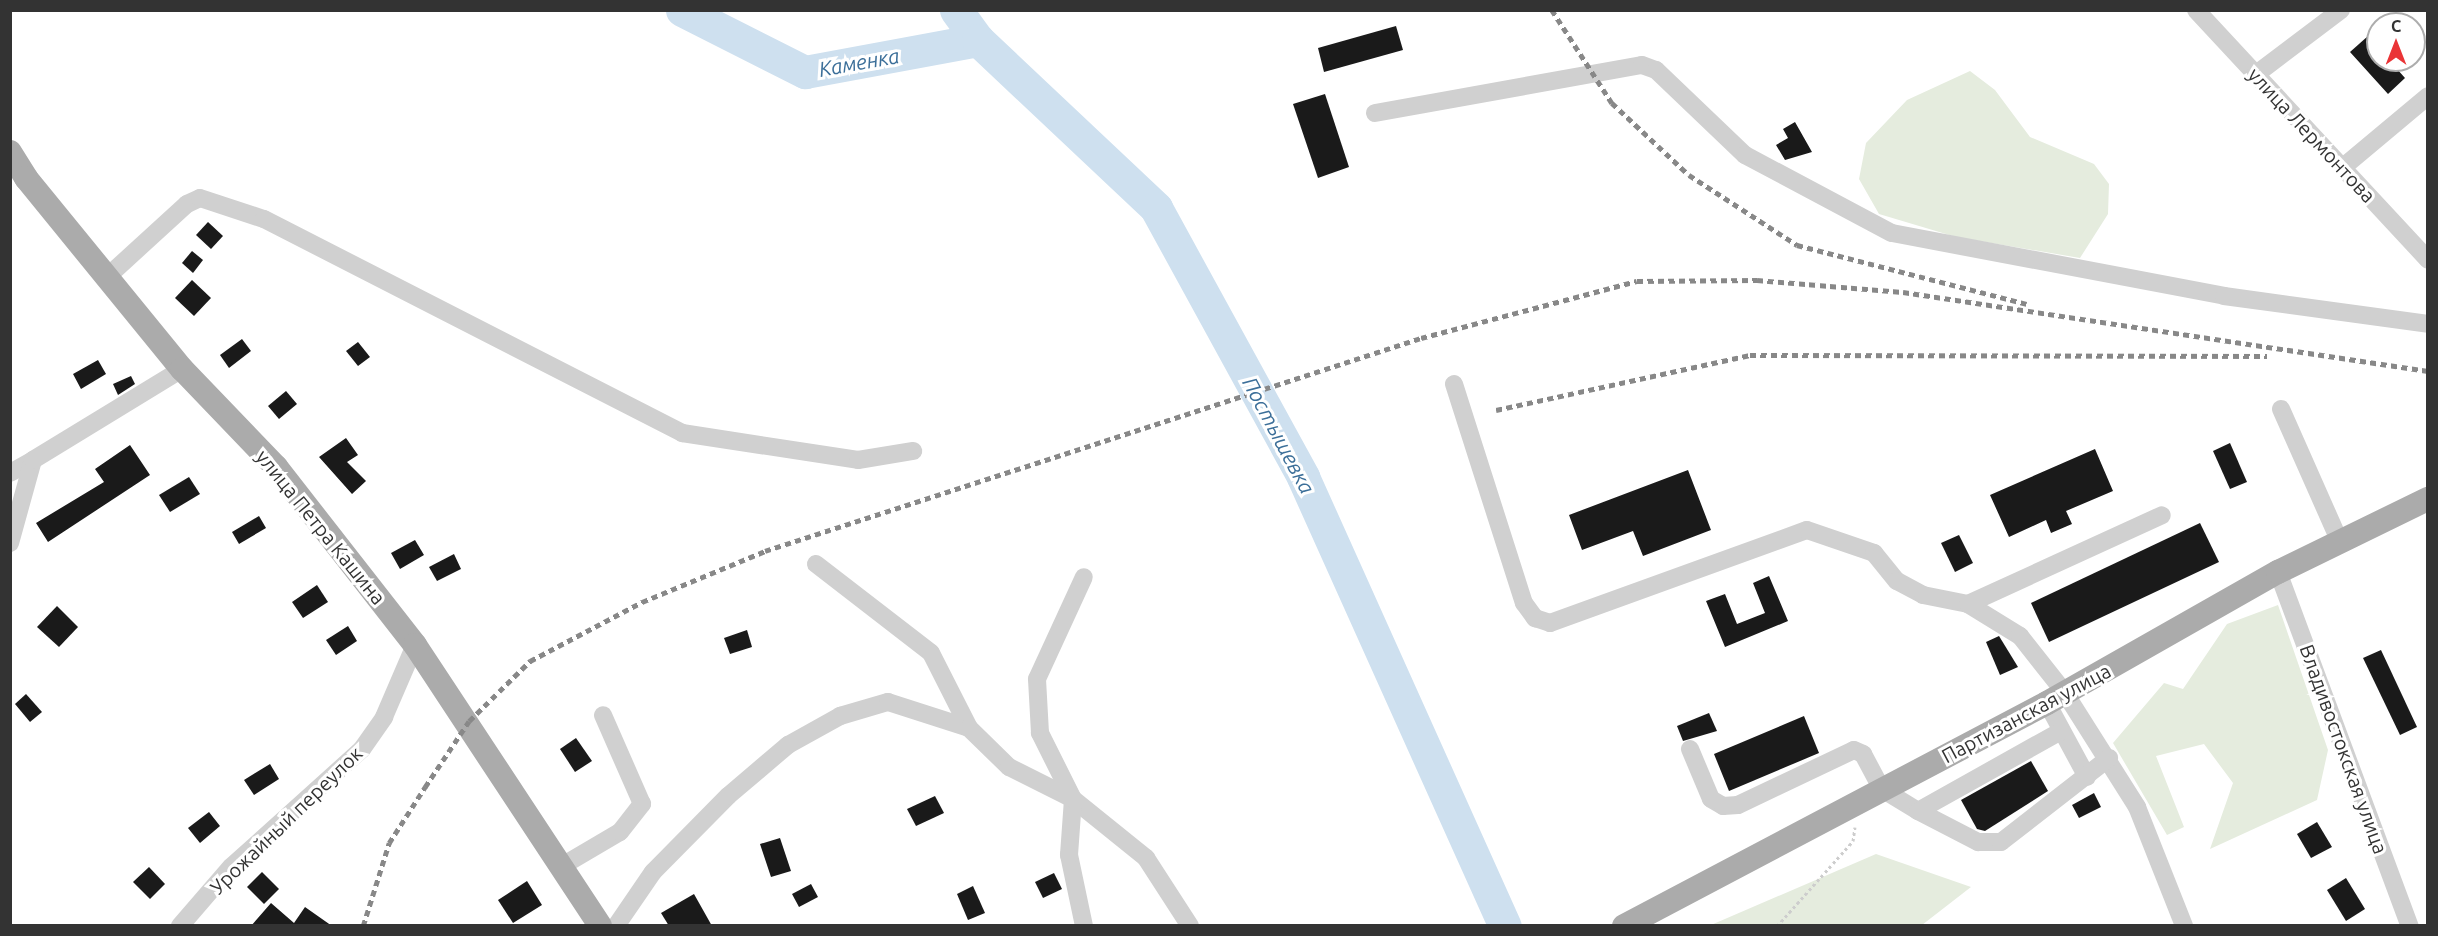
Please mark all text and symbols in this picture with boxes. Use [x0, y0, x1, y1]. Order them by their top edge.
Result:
north arrow [2366, 12, 2426, 72]
text: С [2391, 17, 2401, 35]
water label: Каменка [817, 43, 901, 81]
street label: улица Лермонтова [2243, 63, 2381, 207]
water label: Постышевка [1238, 372, 1320, 498]
street label: улица Петра Кашина [251, 445, 391, 609]
street label: Владивостокская улица [2295, 641, 2393, 857]
street label: Партизанская улица [1937, 658, 2115, 768]
street label: Урожайный переулок [205, 741, 367, 899]

